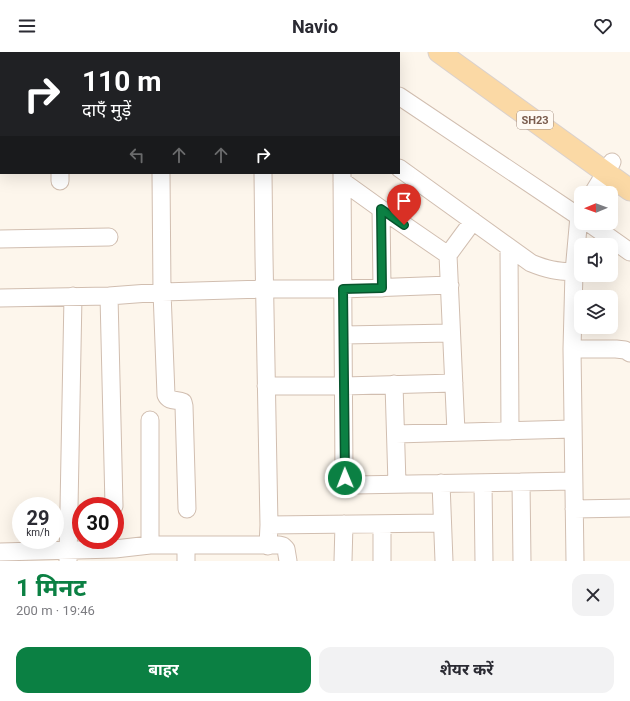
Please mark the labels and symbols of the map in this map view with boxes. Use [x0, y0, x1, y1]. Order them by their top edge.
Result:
road number: SH23 [517, 111, 553, 129]
pin [387, 184, 421, 225]
north arrow [574, 186, 618, 230]
position arrow [324, 457, 366, 499]
speed limit sign: 30 [72, 497, 124, 549]

